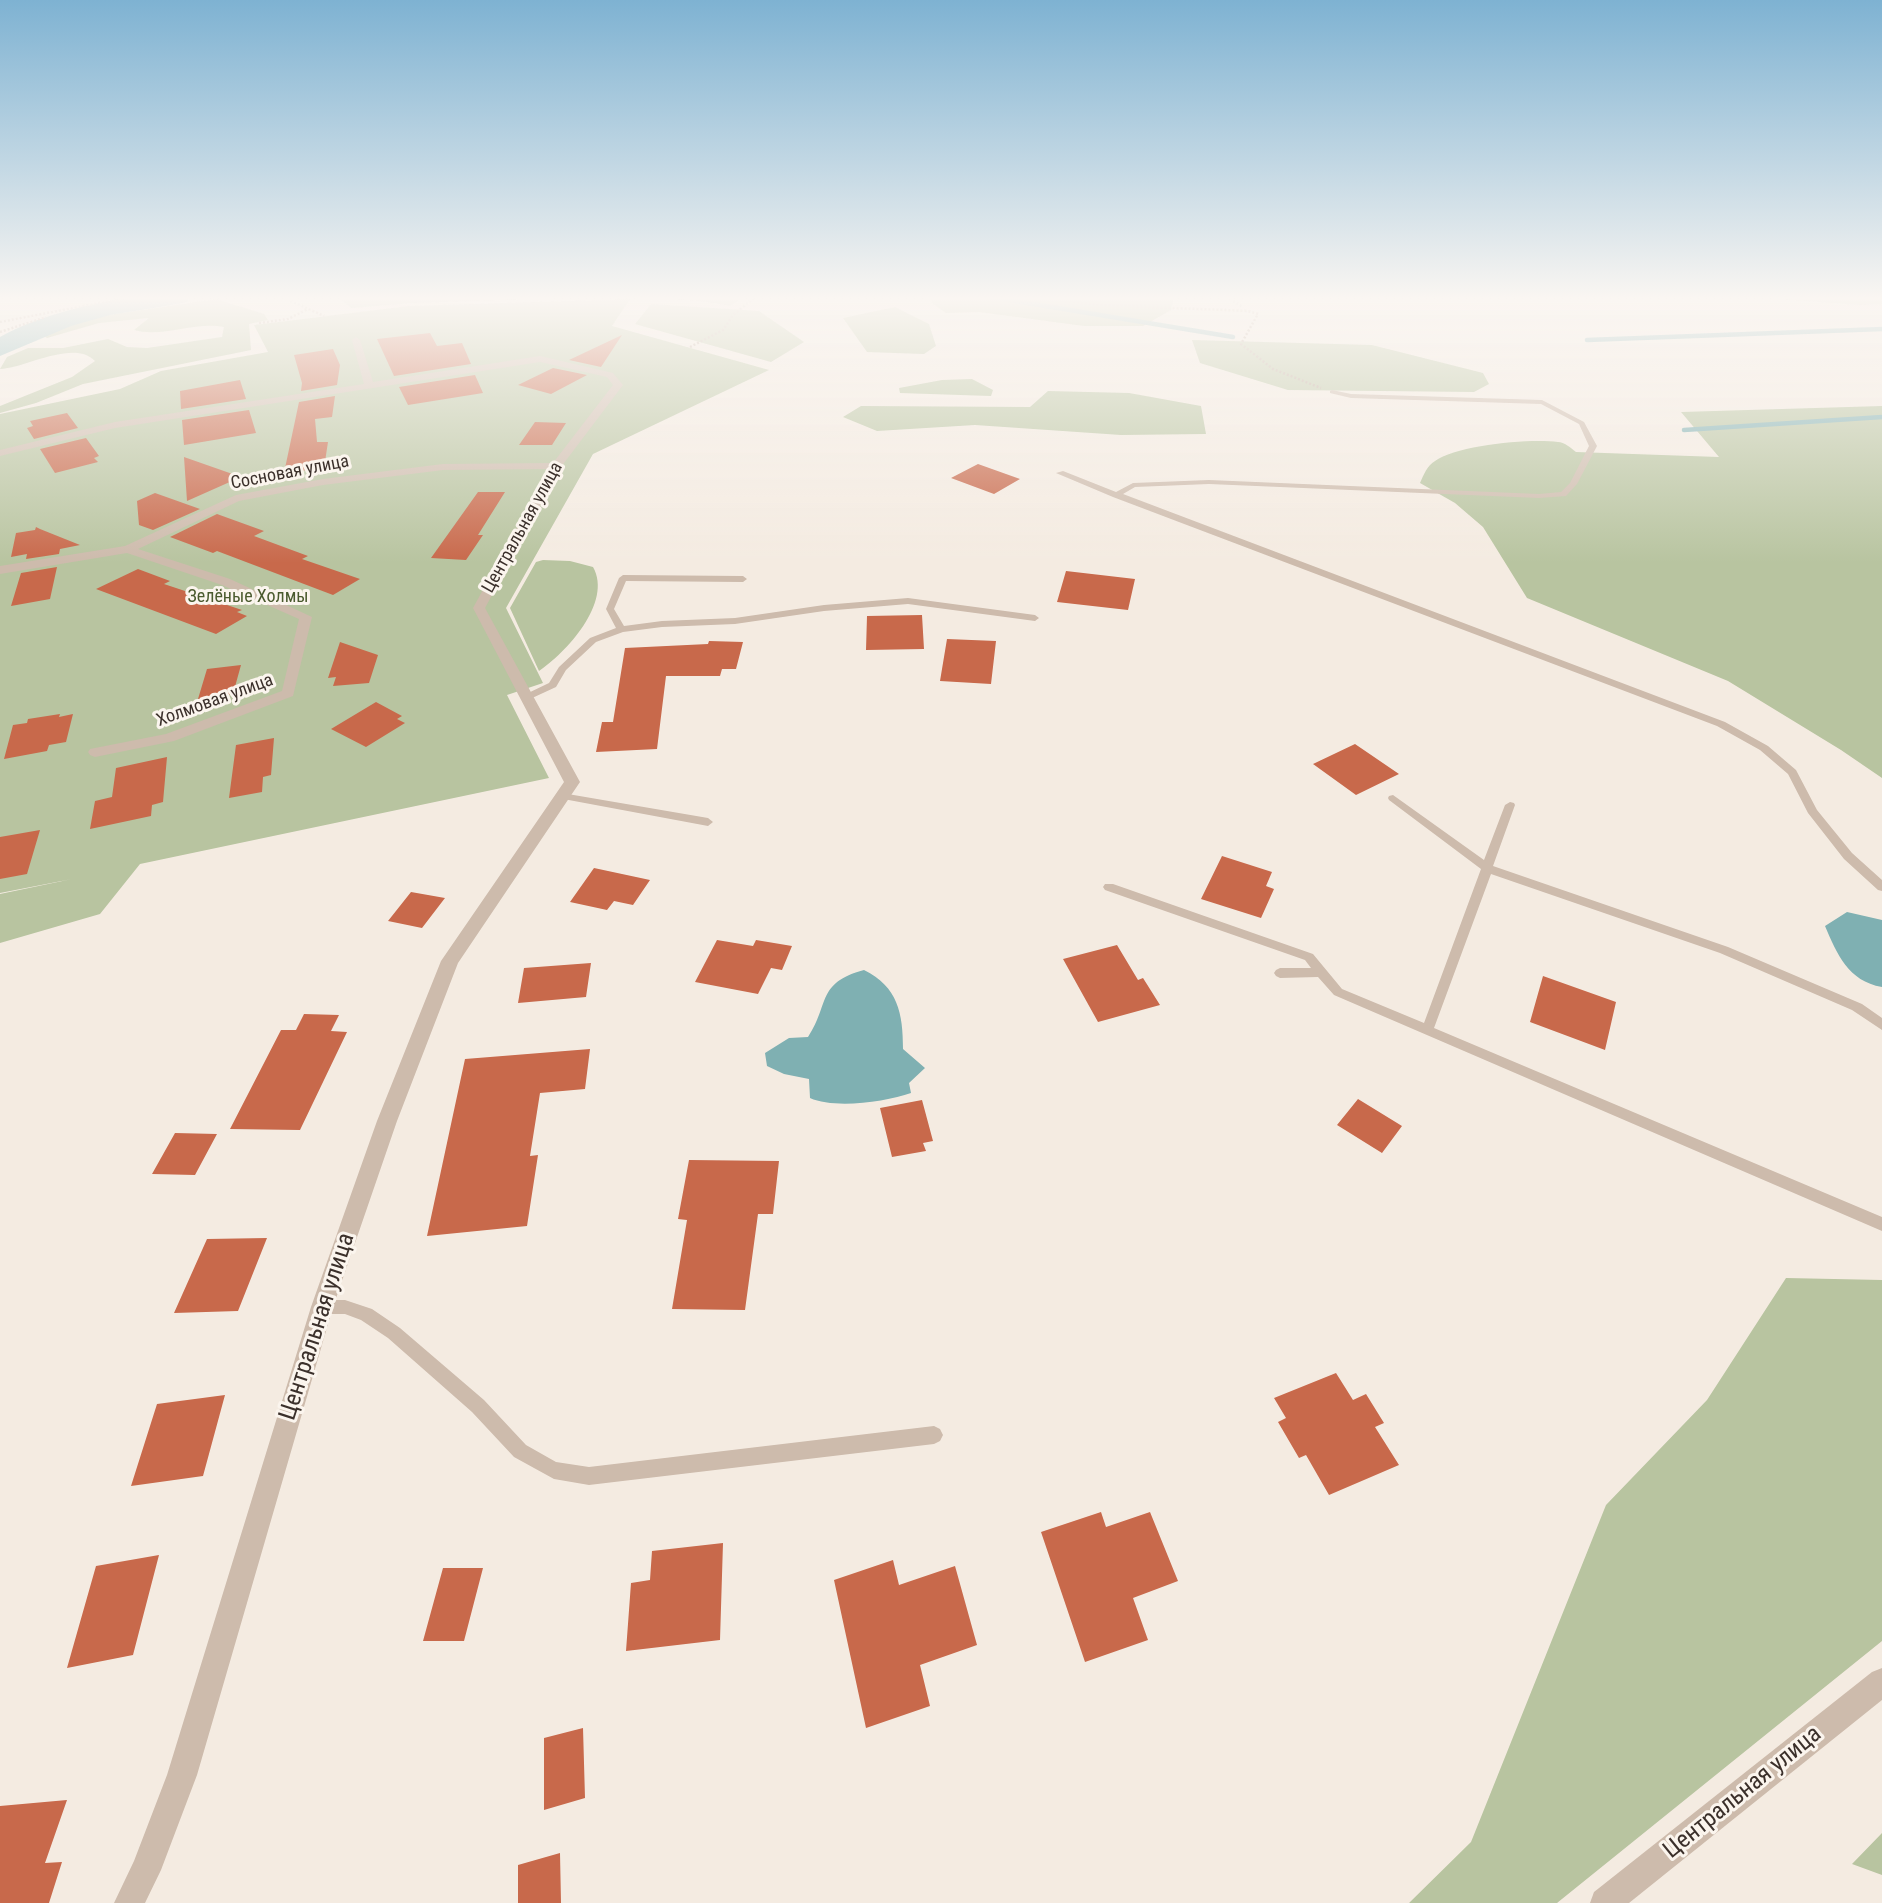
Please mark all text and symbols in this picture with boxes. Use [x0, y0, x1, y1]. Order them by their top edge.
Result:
street label: Сосновая улица [229, 451, 351, 495]
street label: Центральная улица [478, 459, 568, 597]
park label: Зелёные Холмы [187, 586, 309, 608]
street label: Холмовая улица [154, 670, 276, 732]
street label: Центральная улица [274, 1230, 362, 1424]
street label: Центральная улица [1658, 1720, 1828, 1866]

